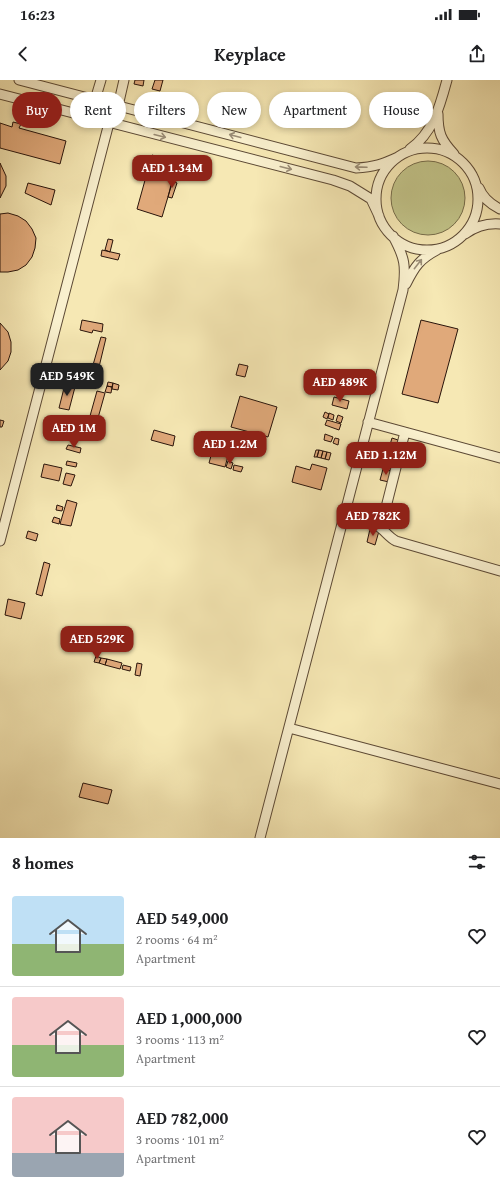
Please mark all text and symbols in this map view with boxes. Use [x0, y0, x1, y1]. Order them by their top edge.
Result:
text: 16:23 [20, 4, 55, 25]
text: Keyplace [214, 41, 286, 68]
icon: back [12, 43, 34, 65]
icon: share [466, 43, 488, 65]
chip: Buy [12, 92, 62, 128]
chip: Rent [70, 92, 126, 128]
chip: Filters [134, 92, 199, 128]
chip: New [207, 92, 261, 128]
chip: Apartment [269, 92, 361, 128]
chip: House [369, 92, 433, 128]
one-way arrow [229, 132, 242, 140]
one-way arrow [153, 133, 166, 140]
pin: AED 1.34M [126, 155, 218, 189]
text: AED 1.34M [141, 158, 203, 177]
one-way arrow [355, 164, 368, 171]
one-way arrow [279, 165, 292, 172]
one-way arrow [414, 259, 422, 270]
pin: AED 549K [26, 363, 108, 397]
text: AED 549K [39, 366, 95, 385]
pin: AED 489K [299, 369, 381, 403]
text: AED 489K [312, 372, 368, 391]
pin: AED 1M [41, 415, 107, 449]
text: AED 1M [52, 418, 96, 437]
pin: AED 1.2M [189, 431, 271, 465]
text: AED 1.2M [203, 434, 257, 453]
pin: AED 1.12M [340, 442, 432, 476]
text: AED 1.12M [355, 445, 417, 464]
pin: AED 782K [332, 503, 414, 537]
text: AED 782K [345, 506, 401, 525]
pin: AED 529K [56, 626, 138, 660]
text: AED 529K [69, 629, 125, 648]
text: 8 homes [12, 850, 74, 875]
icon: filters [466, 851, 488, 873]
text: AED 549,000 [136, 905, 228, 930]
icon: home [44, 912, 92, 960]
icon: heart [466, 925, 488, 947]
text: 2 rooms · 64 m² [136, 930, 218, 949]
text: Apartment [136, 949, 196, 968]
text: AED 1,000,000 [136, 1005, 242, 1030]
icon: home [44, 1013, 92, 1061]
icon: heart [466, 1026, 488, 1048]
text: 3 rooms · 113 m² [136, 1030, 224, 1049]
text: Apartment [136, 1049, 196, 1068]
text: AED 782,000 [136, 1105, 228, 1130]
icon: home [44, 1113, 92, 1161]
icon: heart [466, 1126, 488, 1148]
text: 3 rooms · 101 m² [136, 1130, 224, 1149]
text: Apartment [136, 1149, 196, 1168]

